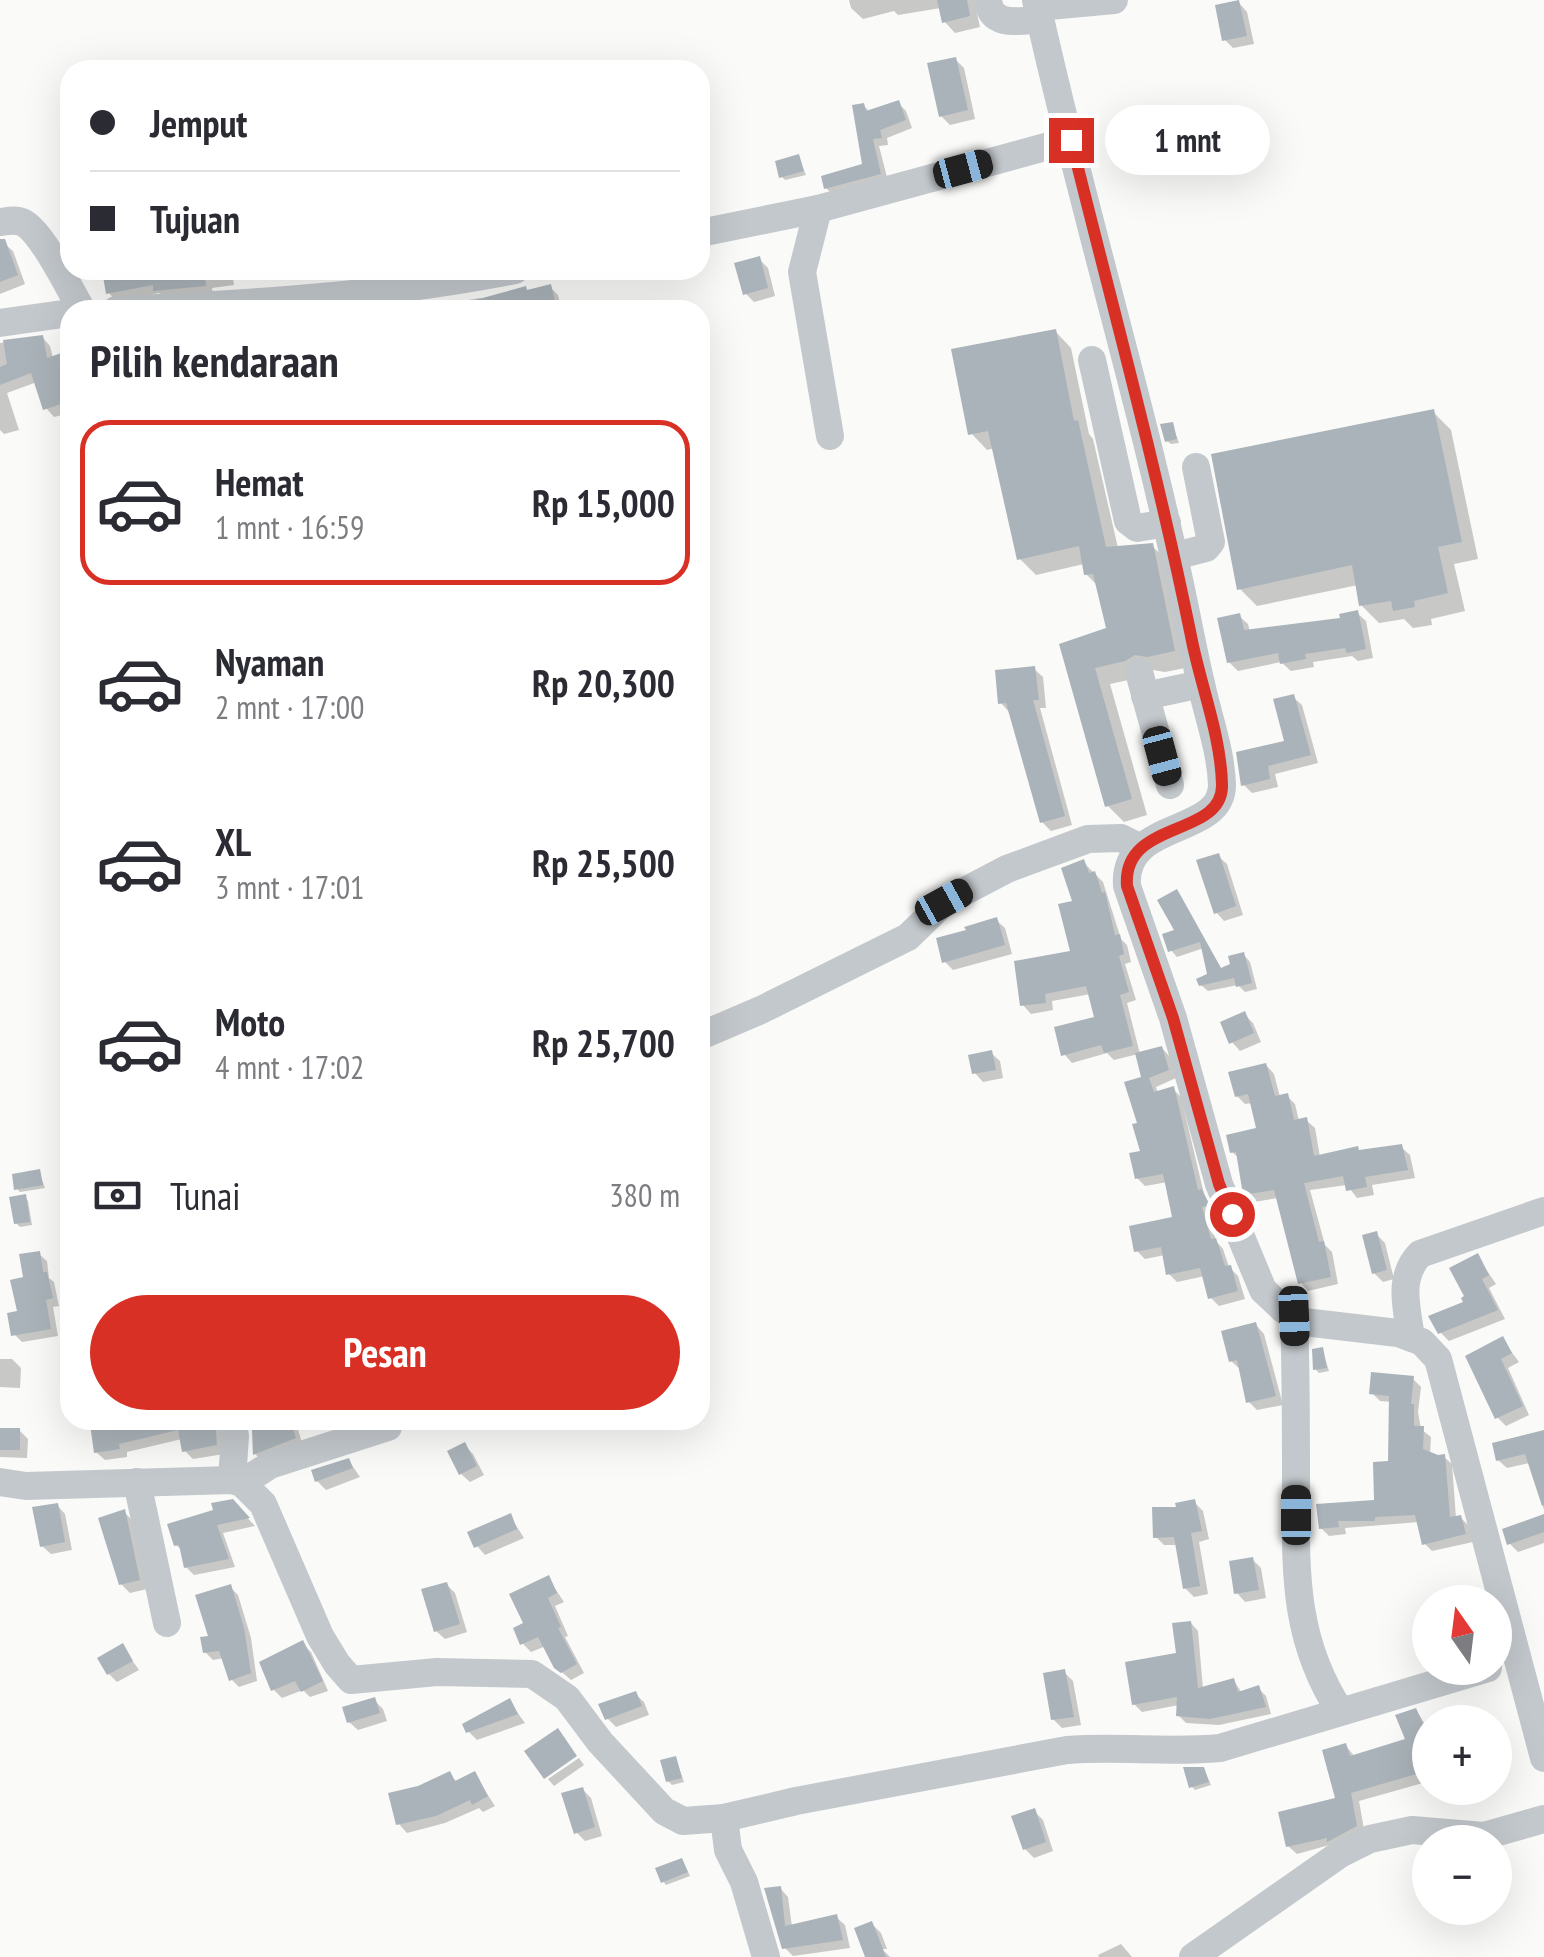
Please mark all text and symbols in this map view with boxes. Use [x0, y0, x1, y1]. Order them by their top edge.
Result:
text: Jemput [150, 98, 247, 147]
callout: 1 mnt [1106, 105, 1271, 175]
route end [1049, 118, 1094, 163]
text: 1 mnt [1154, 119, 1221, 161]
car [930, 147, 996, 191]
text: Tujuan [150, 194, 240, 243]
text: Pilih kendaraan [90, 331, 339, 389]
text: Hemat [215, 457, 303, 506]
icon: car [95, 458, 185, 548]
text: Rp 15,000 [532, 478, 675, 527]
text: 1 mnt · 16:59 [215, 506, 364, 548]
text: Nyaman [215, 637, 324, 686]
icon: car [95, 638, 185, 728]
text: Rp 20,300 [532, 658, 675, 707]
text: 2 mnt · 17:00 [215, 686, 364, 728]
car [1140, 723, 1184, 789]
text: XL [215, 817, 251, 866]
icon: car [95, 818, 185, 908]
text: Rp 25,500 [532, 838, 675, 887]
text: 3 mnt · 17:01 [215, 866, 364, 908]
car [910, 874, 978, 930]
text: Moto [215, 997, 285, 1046]
icon: car [95, 998, 185, 1088]
text: Rp 25,700 [532, 1018, 675, 1067]
text: 4 mnt · 17:02 [215, 1046, 364, 1088]
icon: cash [90, 1168, 145, 1223]
text: Tunai [170, 1171, 240, 1220]
text: 380 m [609, 1174, 680, 1216]
route start [1210, 1192, 1255, 1237]
car [1278, 1285, 1310, 1347]
button: Pesan [90, 1295, 680, 1410]
car [1281, 1485, 1311, 1545]
north arrow [1412, 1585, 1512, 1685]
map controls [1412, 1585, 1512, 1925]
button: + [1412, 1705, 1512, 1805]
button: − [1412, 1825, 1512, 1925]

